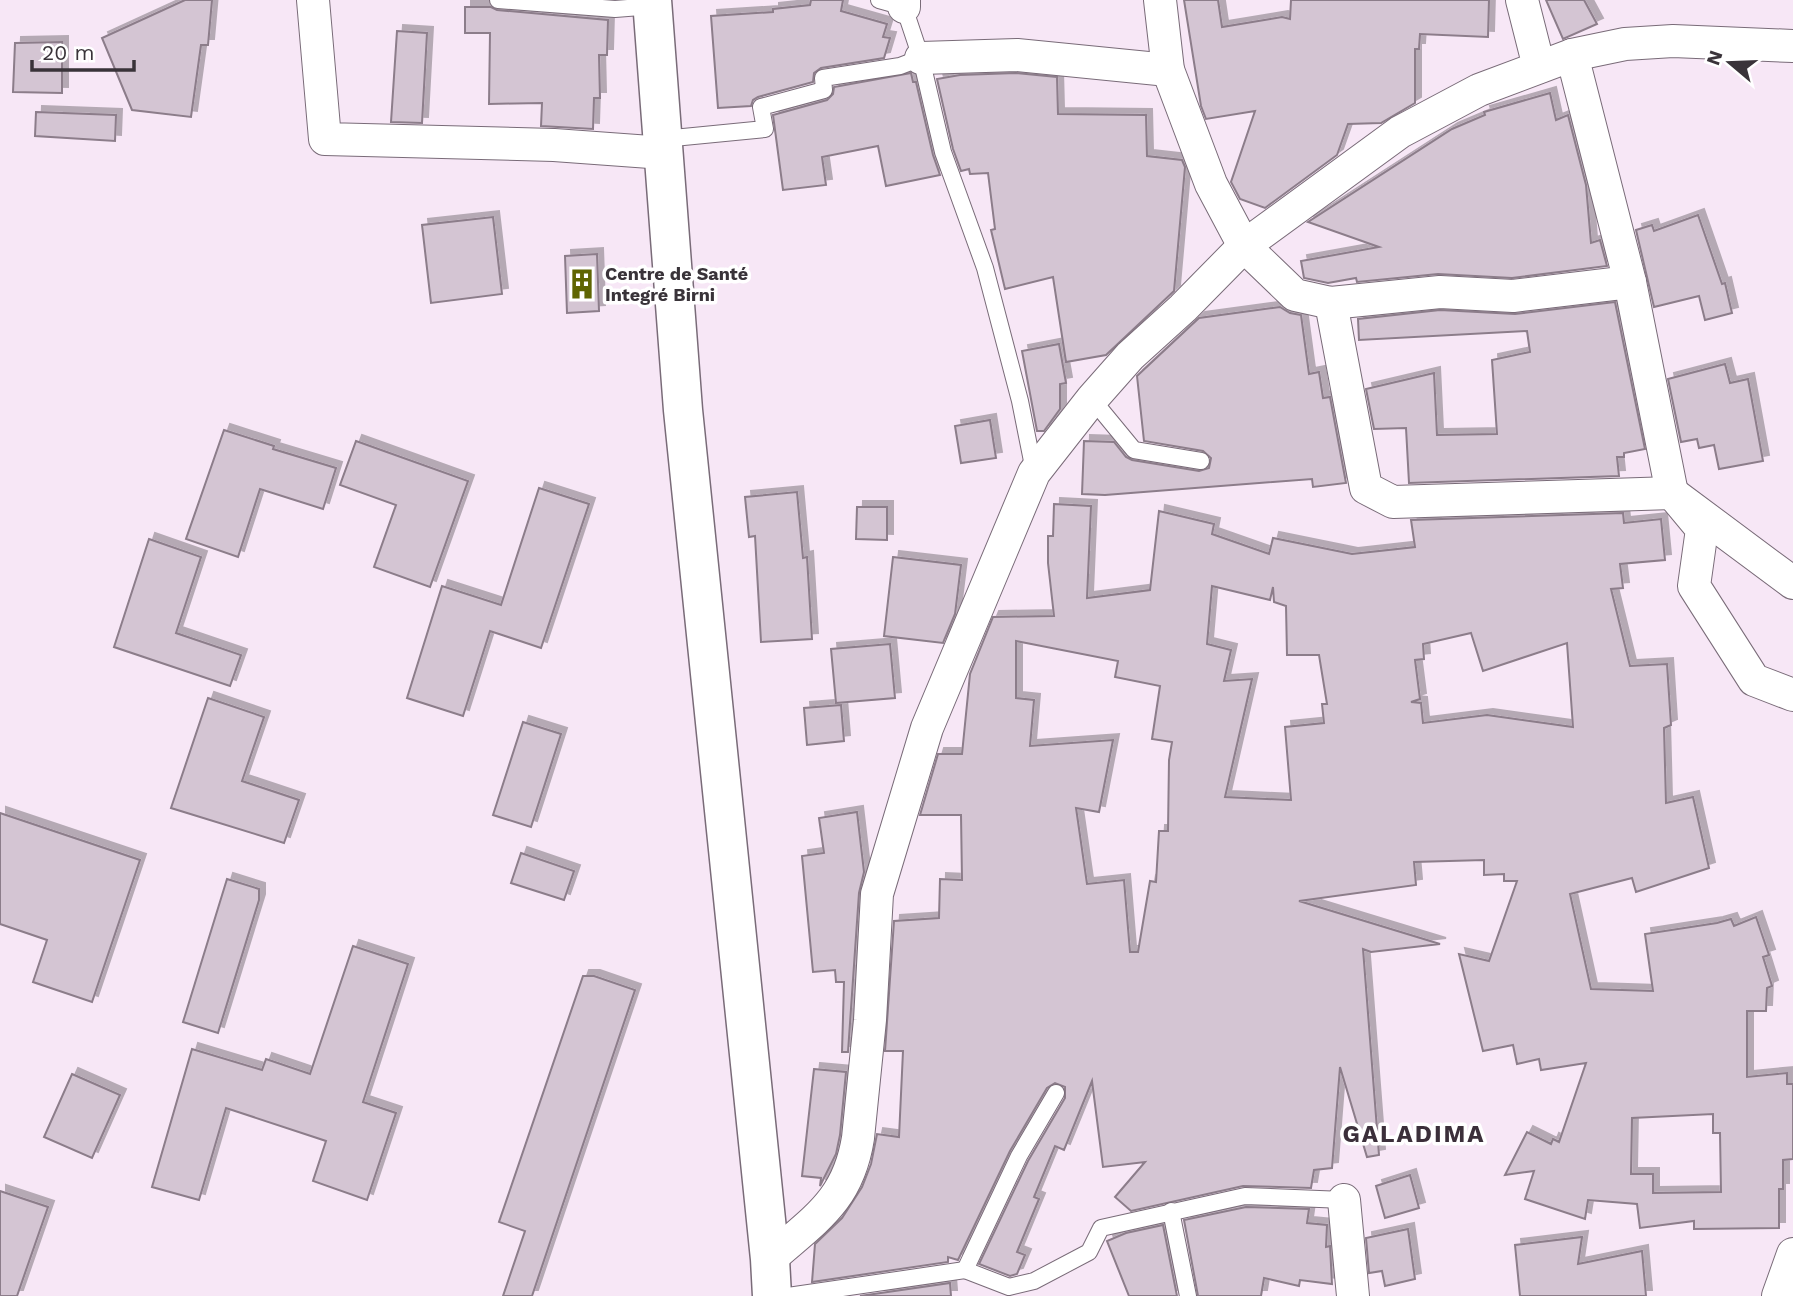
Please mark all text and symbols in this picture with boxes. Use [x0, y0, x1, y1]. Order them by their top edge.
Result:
scale bar [32, 28, 133, 72]
north arrow [1695, 28, 1765, 98]
text: 20 m [42, 40, 94, 65]
text: N [1701, 47, 1728, 68]
place label: Centre de Santé Integré Birni [605, 263, 748, 305]
building icon: Centre de Santé Integré Birni [565, 267, 599, 301]
district label: GALADIMA [1342, 1120, 1486, 1148]

